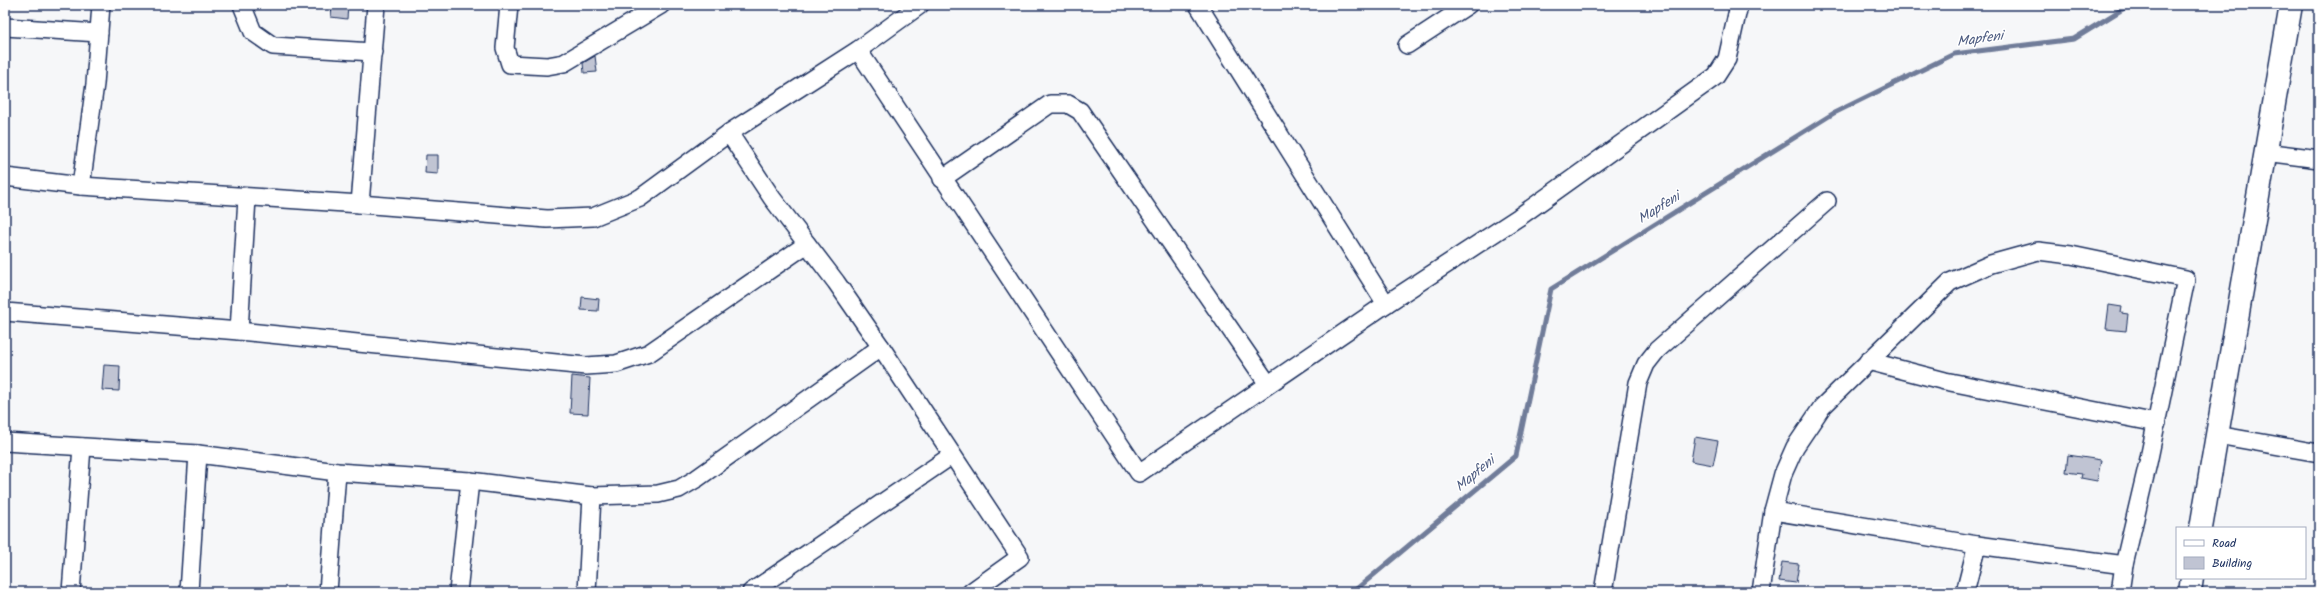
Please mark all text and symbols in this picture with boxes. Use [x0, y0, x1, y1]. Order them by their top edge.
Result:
water label: Mapfeni [1955, 24, 2007, 53]
water label: Mapfeni [1633, 185, 1687, 230]
water label: Mapfeni [1450, 449, 1502, 497]
legend [2176, 527, 2306, 579]
text: Road [2212, 534, 2237, 553]
text: Building [2212, 554, 2252, 573]

